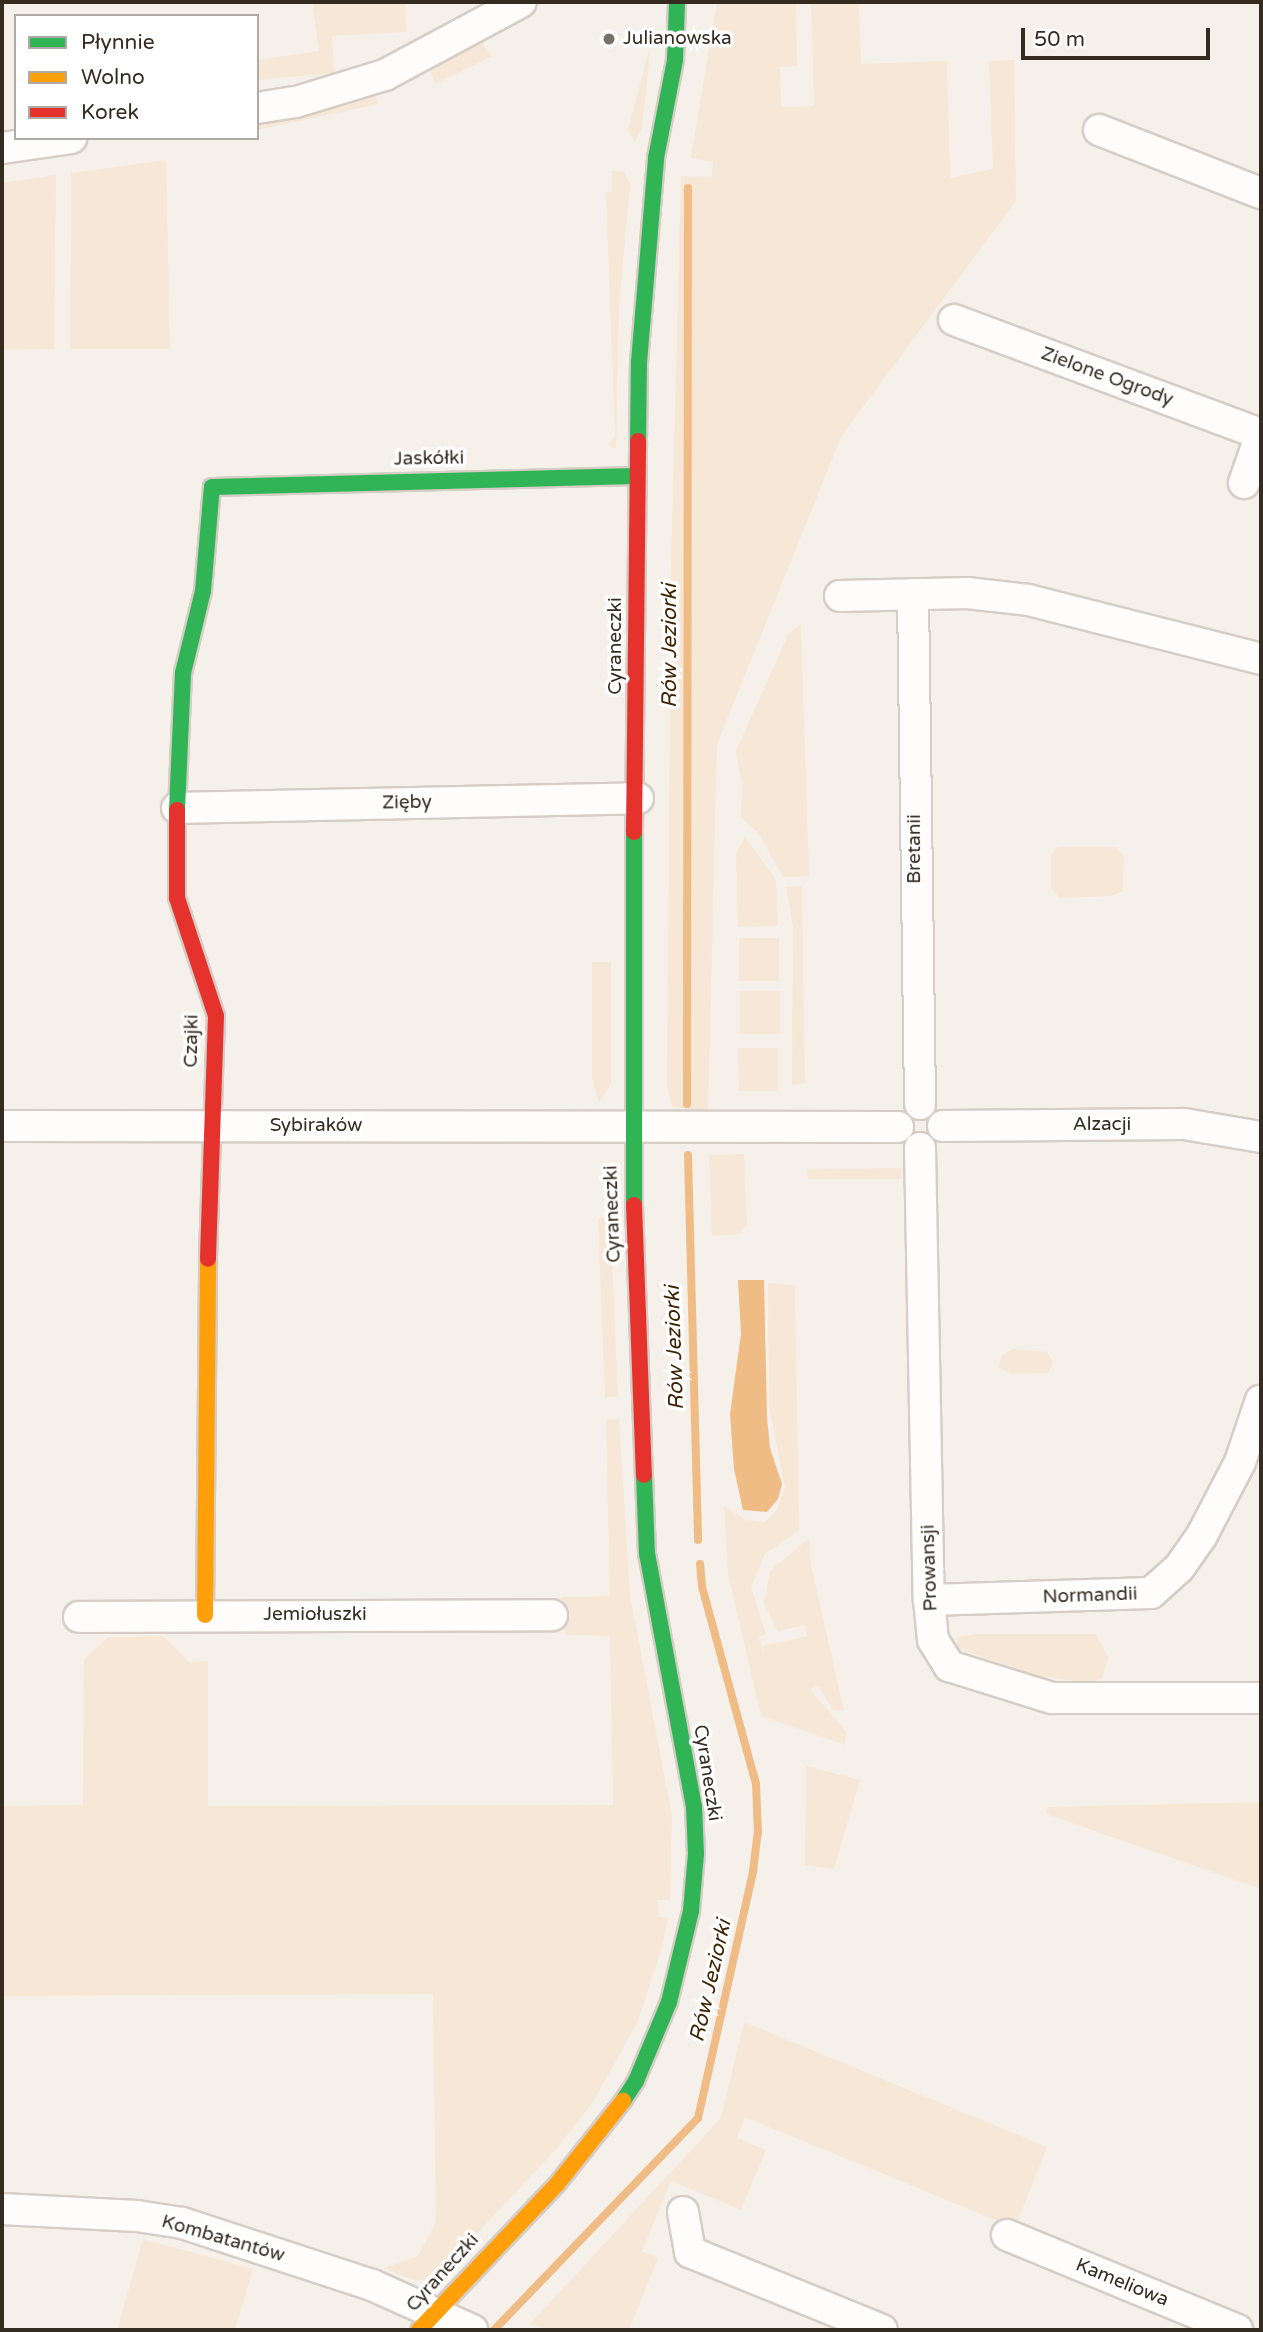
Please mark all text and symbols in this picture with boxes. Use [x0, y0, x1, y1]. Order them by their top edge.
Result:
legend [14, 14, 259, 140]
scale bar [1025, 14, 1214, 58]
text: 50 m [1034, 27, 1085, 52]
place label: Julianowska [623, 28, 732, 50]
text: Płynnie [81, 30, 155, 55]
marker: Julianowska [601, 31, 617, 47]
text: Wolno [81, 65, 145, 90]
text: Korek [81, 100, 139, 125]
street label: Zielone Ogrody [1038, 343, 1176, 411]
street label: Jaskółki [394, 447, 464, 471]
water label: Rów Jeziorki [657, 584, 683, 708]
street label: Cyraneczki [605, 597, 627, 695]
street label: Zięby [382, 791, 432, 815]
street label: Bretanii [904, 814, 926, 884]
street label: Czajki [180, 1014, 204, 1068]
street label: Alzacji [1073, 1114, 1131, 1136]
street label: Sybiraków [270, 1115, 362, 1137]
street label: Cyraneczki [600, 1165, 626, 1263]
water label: Rów Jeziorki [660, 1285, 690, 1411]
street label: Prowansji [917, 1524, 943, 1612]
street label: Normandii [1042, 1583, 1138, 1609]
street label: Jemiołuszki [263, 1604, 367, 1626]
street label: Cyraneczki [688, 1723, 726, 1823]
water label: Rów Jeziorki [685, 1918, 737, 2044]
street label: Kombatantów [159, 2211, 287, 2267]
street label: Cyraneczki [402, 2229, 484, 2317]
street label: Kameliowa [1072, 2254, 1172, 2312]

